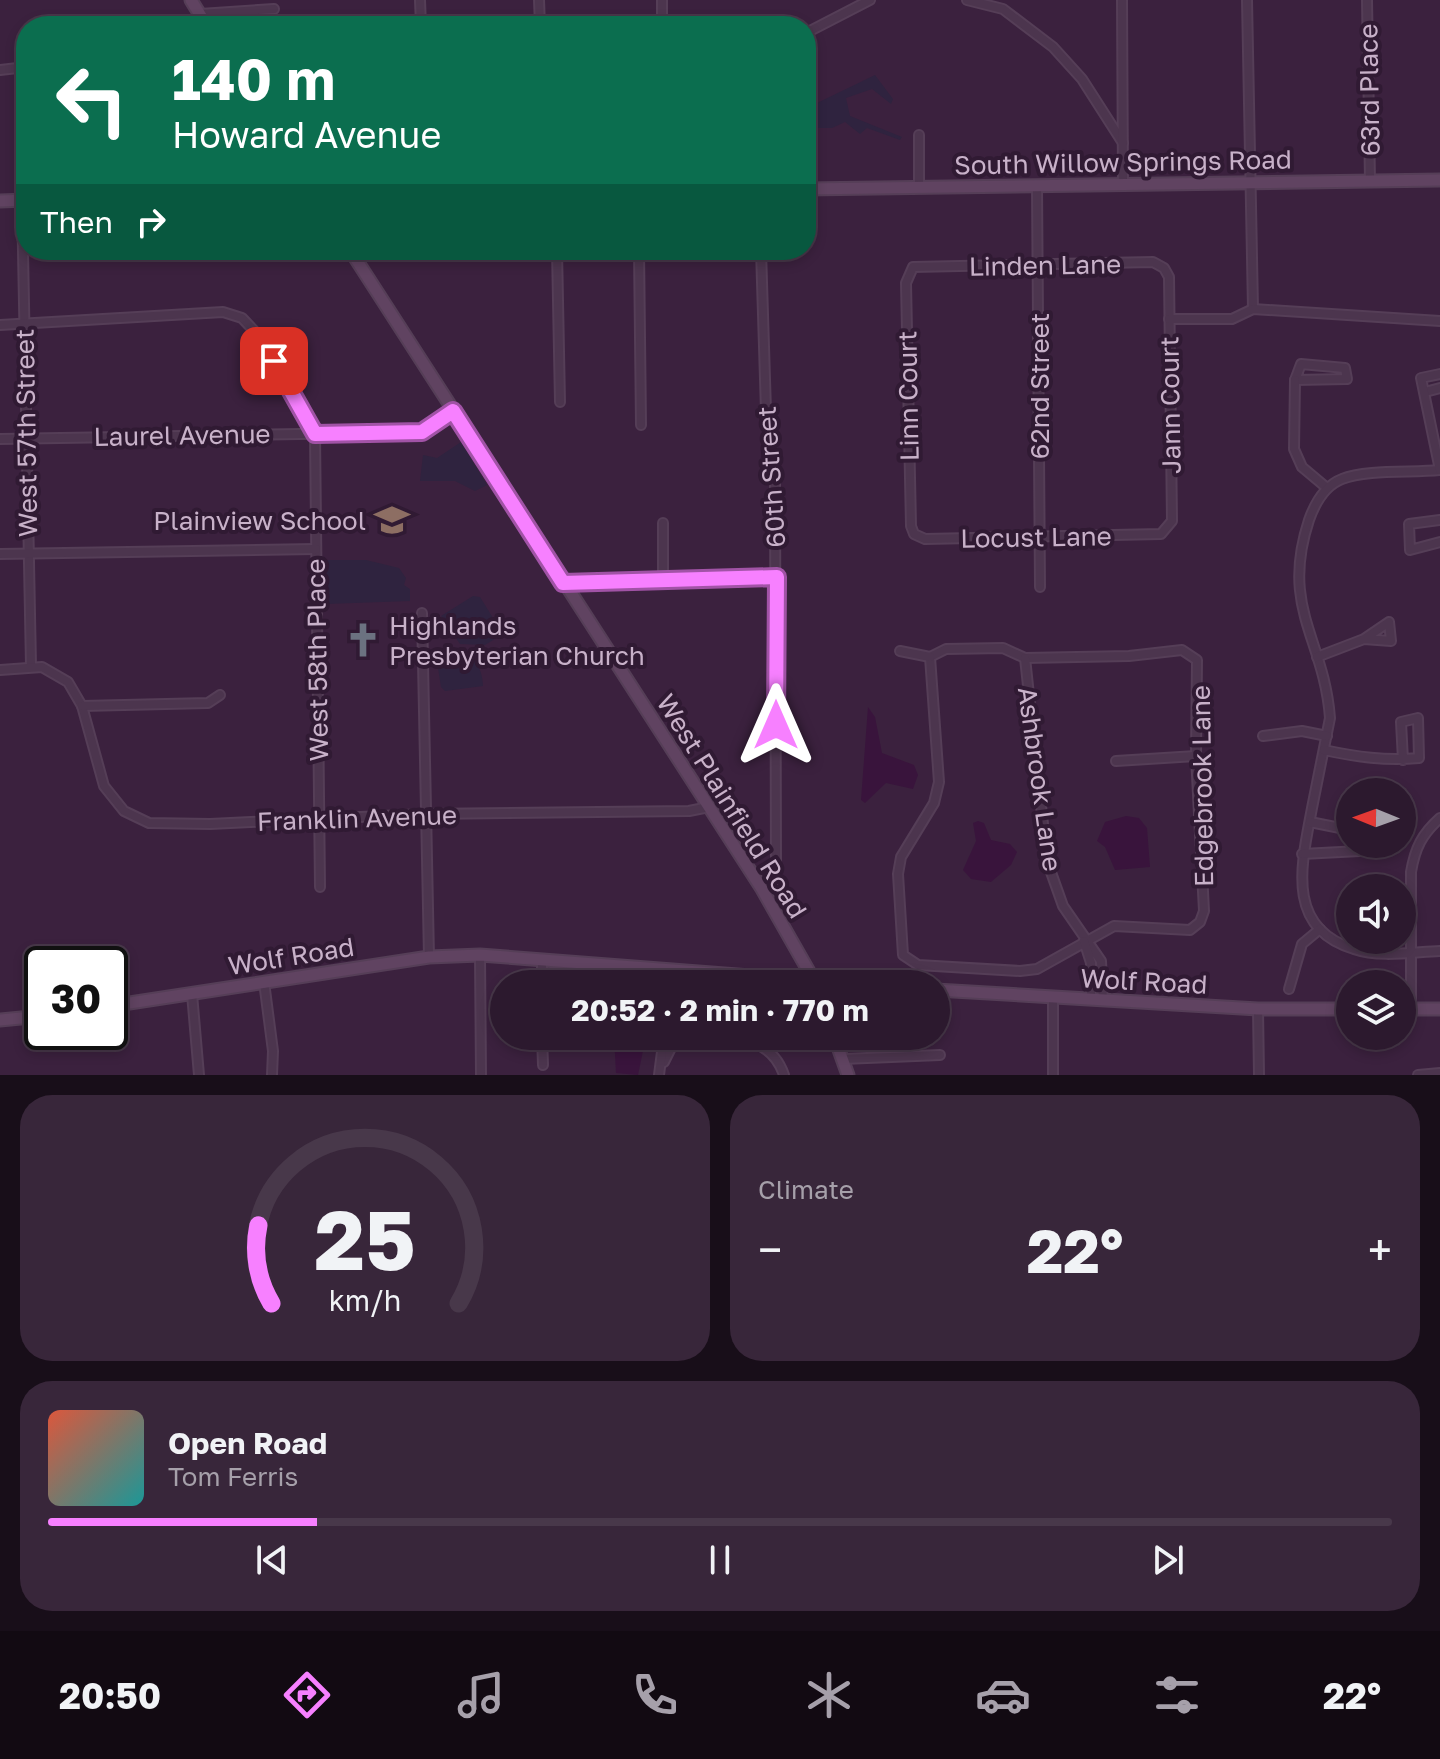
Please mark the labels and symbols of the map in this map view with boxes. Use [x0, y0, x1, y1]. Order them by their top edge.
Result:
street label: 63rd Place [1352, 23, 1386, 157]
street label: South Willow Springs Road [954, 144, 1292, 180]
street label: Linden Lane [969, 248, 1121, 282]
street label: 62nd Street [1024, 313, 1055, 459]
pin [240, 327, 308, 395]
street label: West 57th Street [9, 329, 43, 537]
street label: Linn Court [891, 331, 925, 461]
street label: Jann Court [1153, 336, 1187, 474]
street label: 60th Street [751, 405, 791, 549]
street label: Laurel Avenue [93, 418, 271, 452]
school or university icon: Plainview School [373, 501, 411, 539]
place label: Plainview School [153, 505, 366, 536]
street label: Locust Lane [960, 520, 1112, 554]
street label: West 58th Place [300, 558, 334, 762]
place label: Highlands Presbyterian Church [389, 610, 645, 671]
church icon: Highlands Presbyterian Church [344, 621, 382, 659]
position arrow [734, 683, 818, 767]
street label: Ashbrook Lane [1012, 685, 1068, 873]
street label: Edgebrook Lane [1185, 685, 1219, 887]
street label: West Plainfield Road [650, 688, 814, 924]
north arrow [1336, 778, 1416, 858]
street label: Franklin Avenue [256, 799, 458, 837]
street label: Wolf Road [226, 931, 356, 981]
speed limit sign: 30 [24, 946, 128, 1050]
street label: Wolf Road [1080, 962, 1208, 1000]

